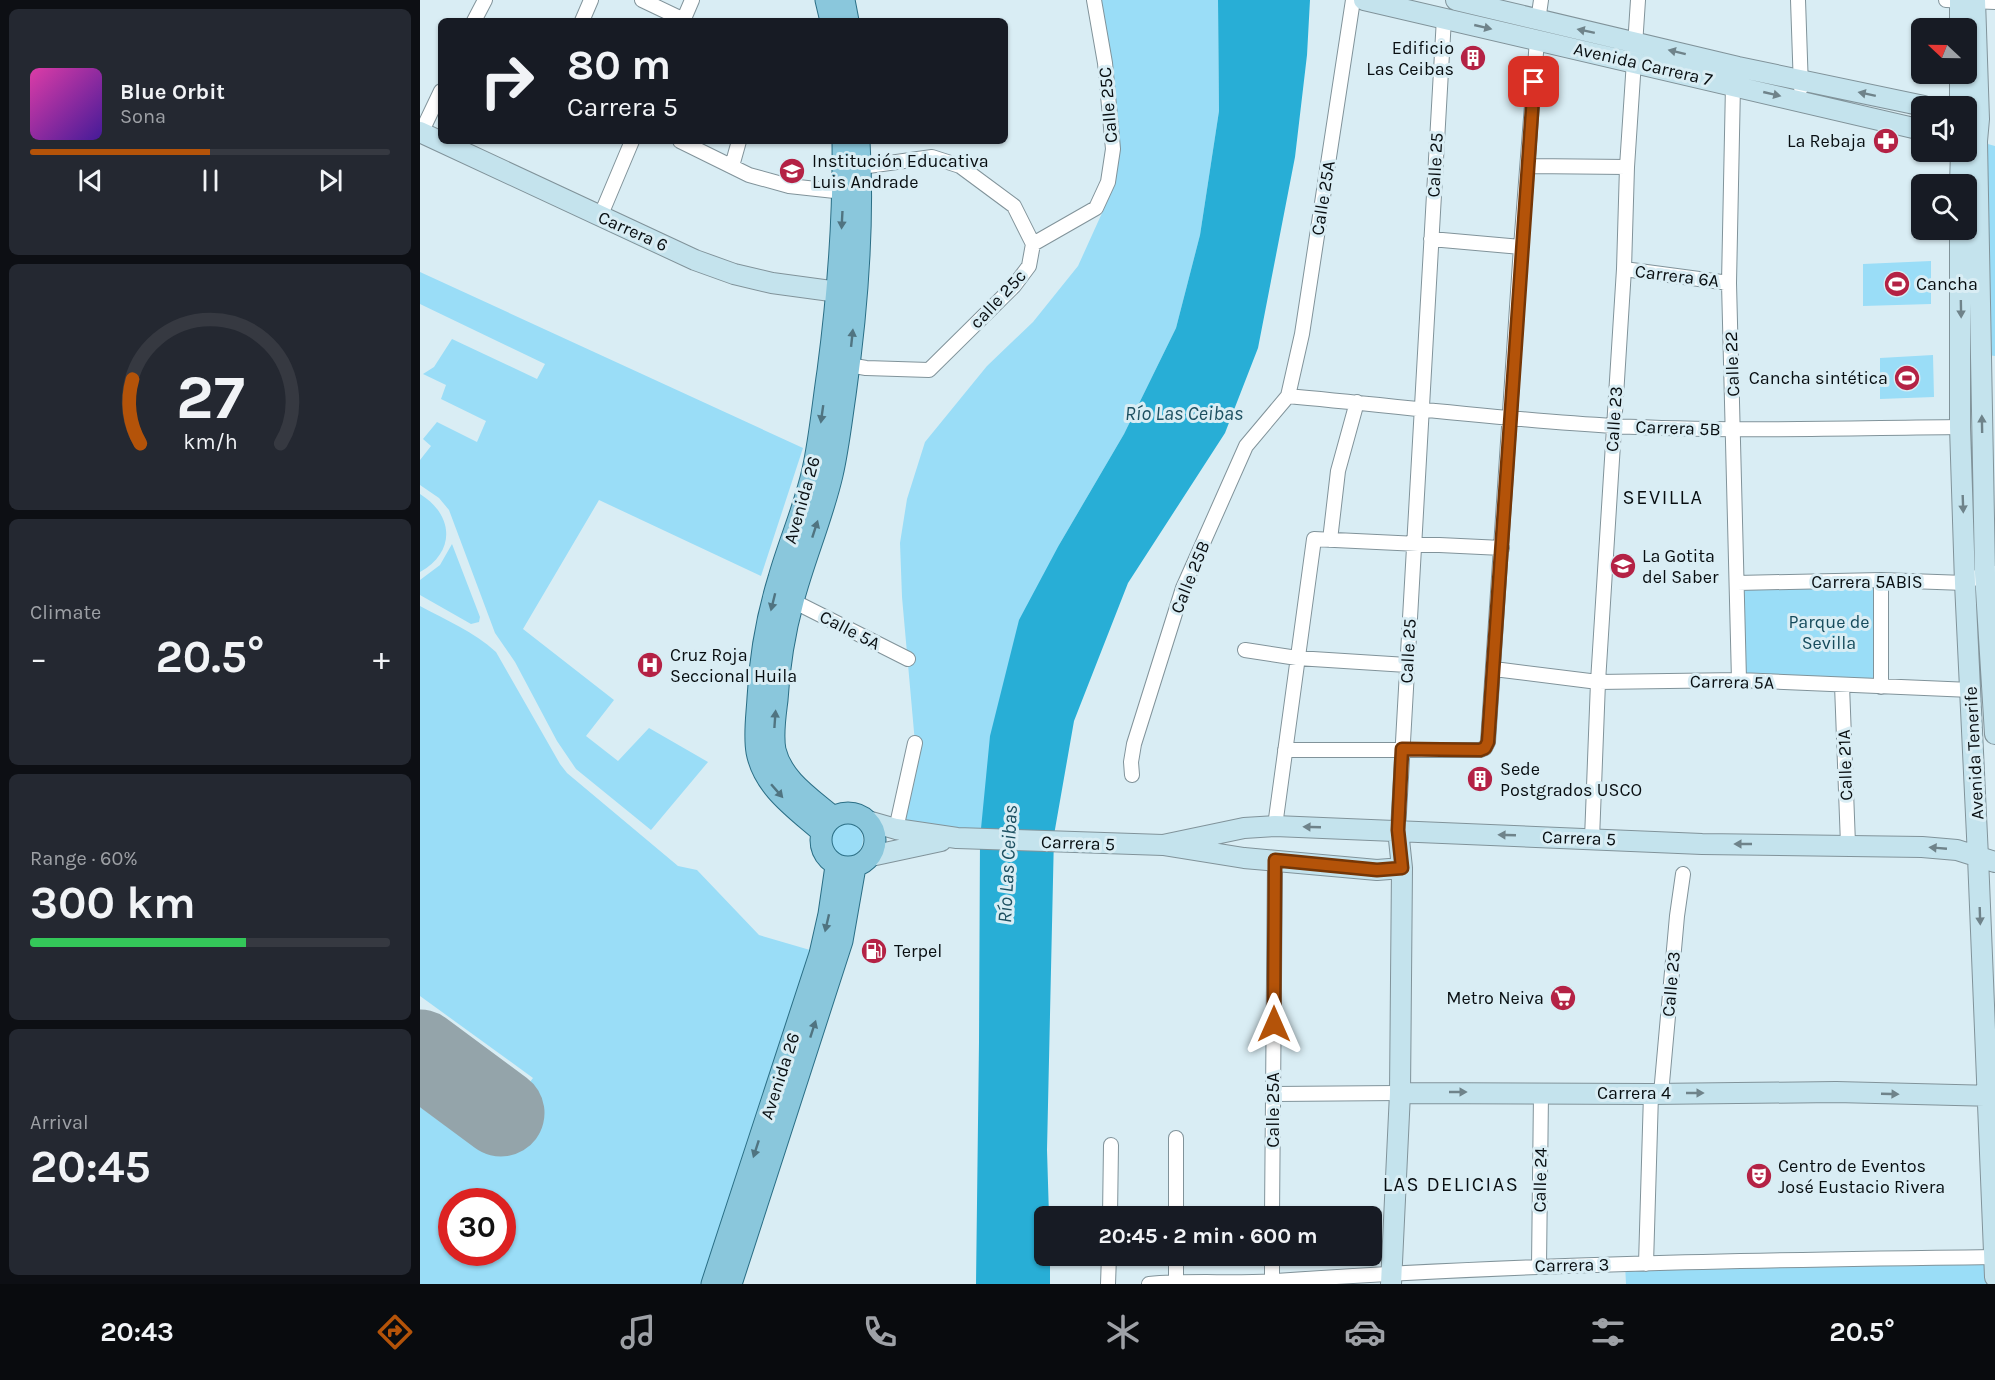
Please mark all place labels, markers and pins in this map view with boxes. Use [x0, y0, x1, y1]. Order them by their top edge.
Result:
place label: Edificio Las Ceibas [1366, 37, 1454, 80]
building icon: Edificio Las Ceibas [1458, 43, 1488, 73]
pin [1508, 56, 1559, 107]
pharmacy icon: La Rebaja [1871, 126, 1901, 156]
place label: La Rebaja [1787, 130, 1866, 152]
place label: Institución Educativa Luis Andrade [812, 150, 989, 193]
school or university icon: Institución Educativa Luis Andrade [777, 156, 807, 186]
sports icon: Cancha [1882, 269, 1912, 299]
place label: Cancha [1916, 273, 1978, 295]
sports icon: Cancha sintética [1892, 363, 1922, 393]
place label: Cancha sintética [1749, 367, 1888, 389]
place label: La Gotita del Saber [1642, 545, 1719, 588]
school or university icon: La Gotita del Saber [1608, 551, 1638, 581]
place label: Cruz Roja Seccional Huila [670, 644, 797, 687]
hospital icon: Cruz Roja Seccional Huila [635, 650, 665, 680]
place label: Sede Postgrados USCO [1500, 758, 1642, 801]
building icon: Sede Postgrados USCO [1465, 764, 1495, 794]
fuel station icon: Terpel [859, 936, 889, 966]
place label: Terpel [894, 940, 942, 962]
supermarket icon: Metro Neiva [1548, 983, 1578, 1013]
place label: Metro Neiva [1446, 987, 1544, 1009]
place label: Centro de Eventos José Eustacio Rivera [1778, 1155, 1945, 1198]
theatre icon: Centro de Eventos José Eustacio Rivera [1744, 1161, 1774, 1191]

